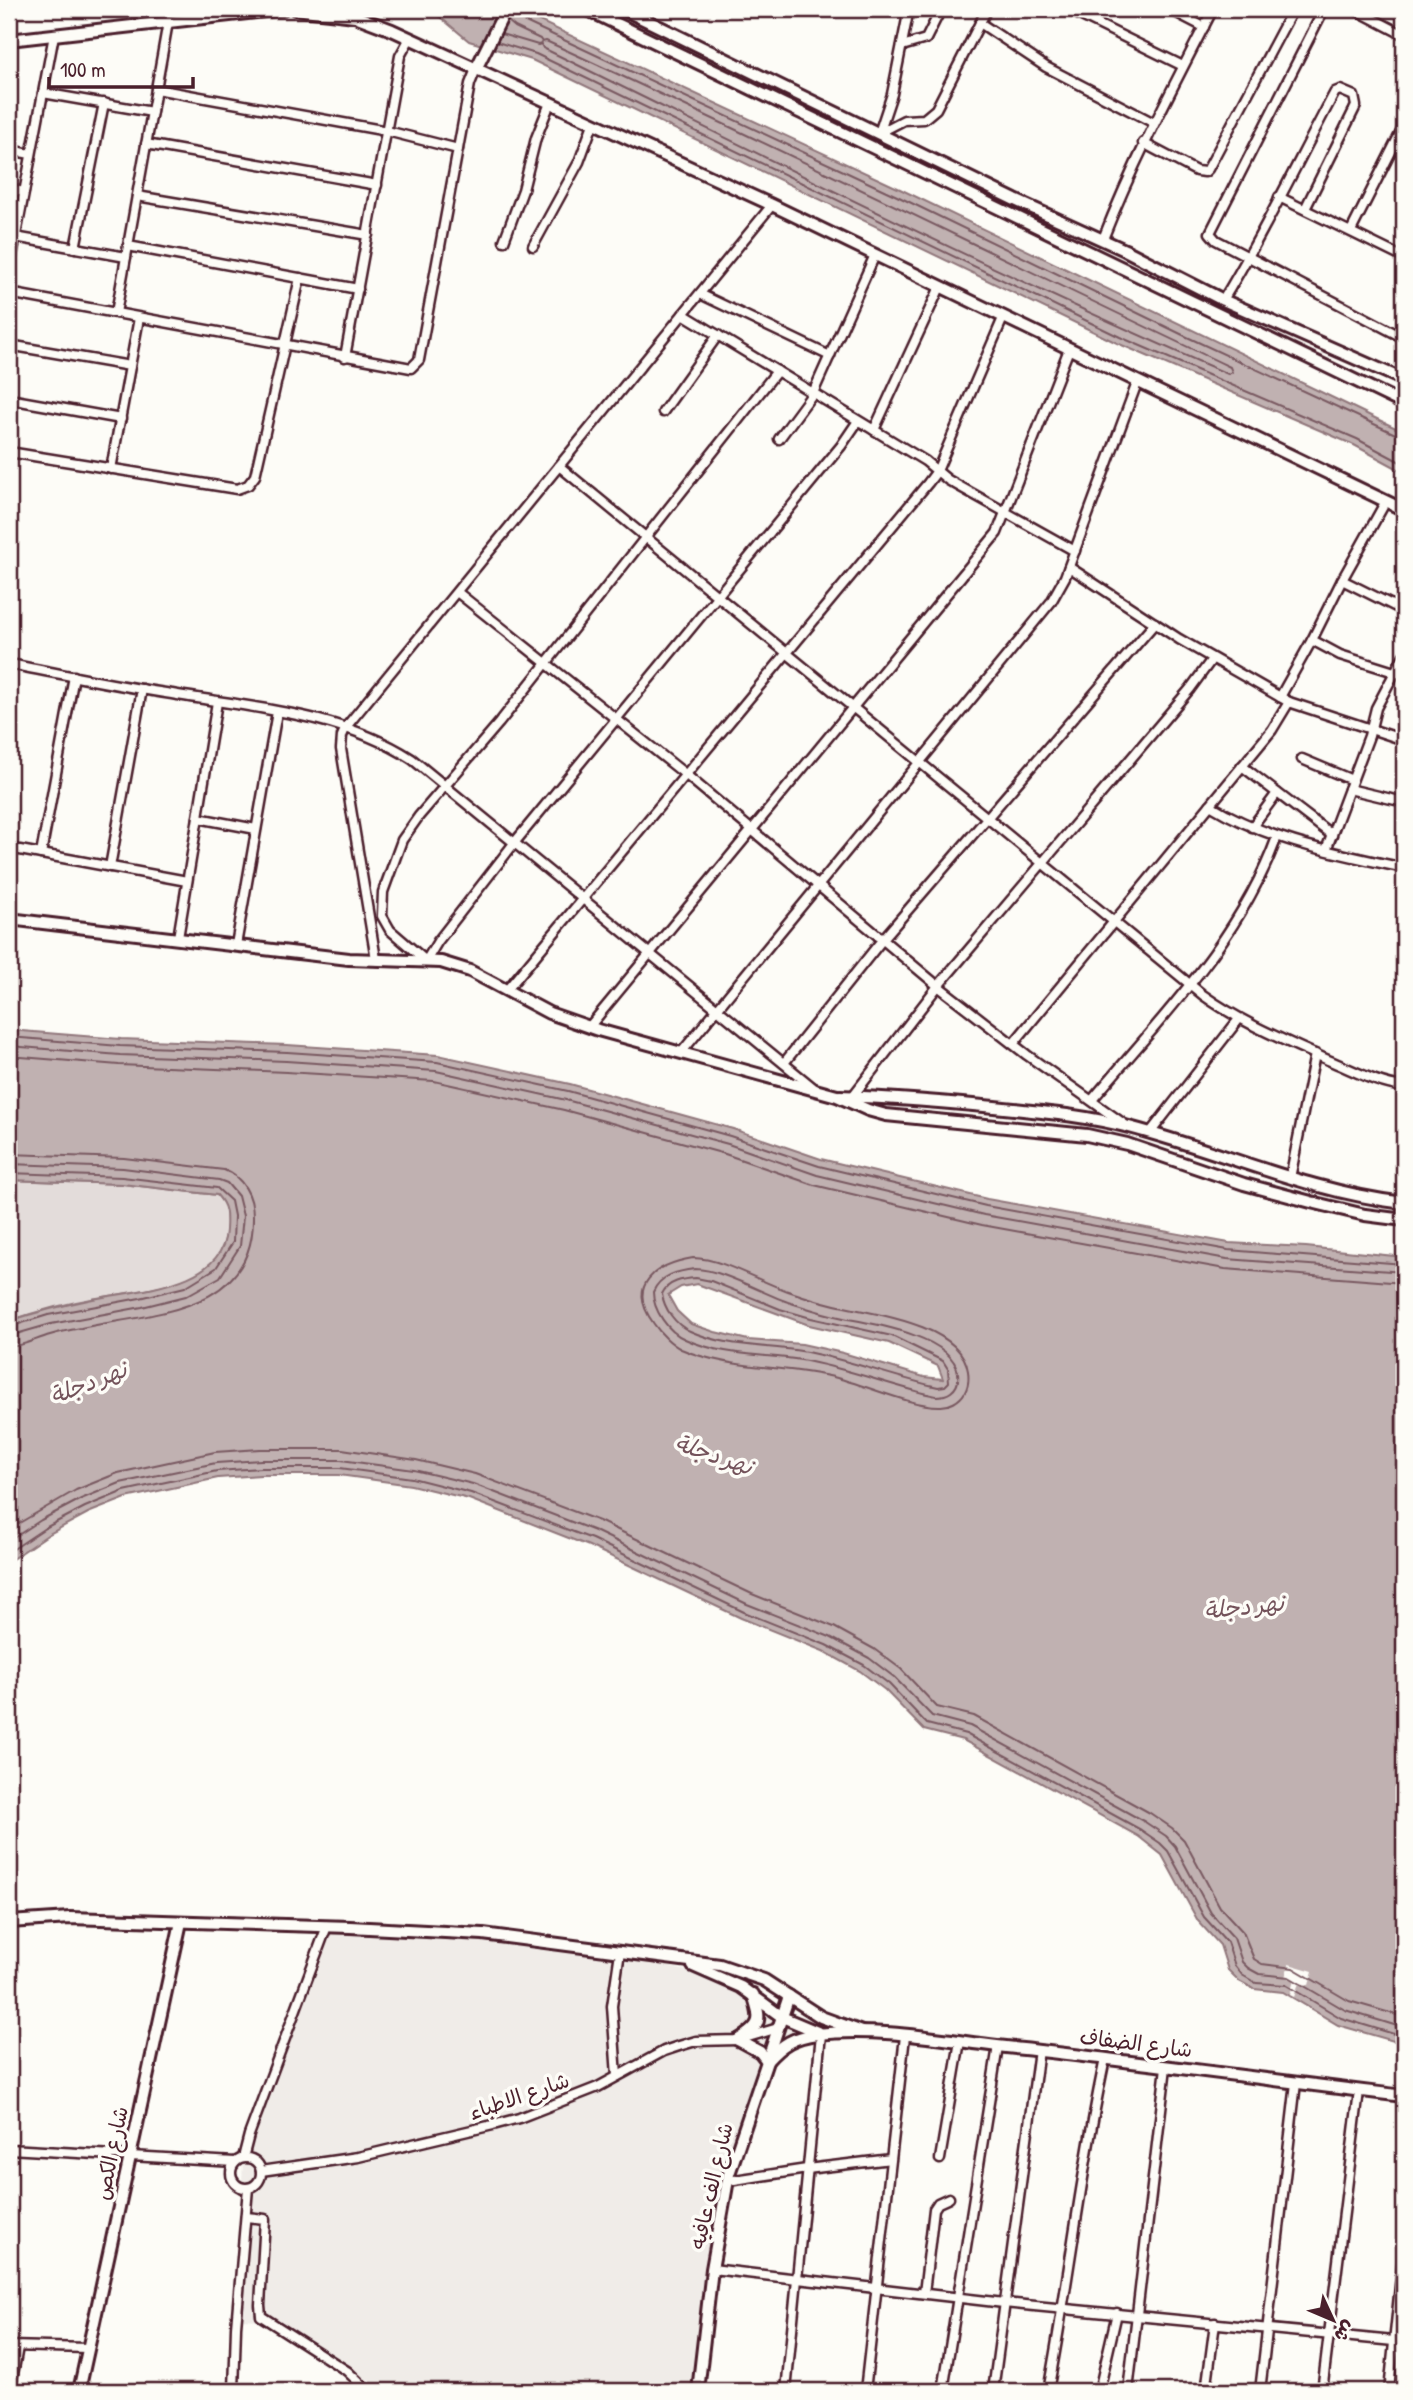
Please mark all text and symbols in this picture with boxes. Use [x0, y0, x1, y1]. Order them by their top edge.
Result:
scale bar [49, 46, 192, 90]
text: 100 m [60, 55, 106, 84]
water label: نهر دجلة [45, 1352, 133, 1411]
water label: نهر دجلة [671, 1426, 759, 1482]
water label: نهر دجلة [1203, 1586, 1288, 1626]
street label: شارع الضفاف [1078, 2022, 1194, 2065]
street label: شارع الاطباء [465, 2065, 574, 2128]
street label: شارع الكص [87, 2104, 136, 2203]
street label: شارع الف عافيه [682, 2120, 741, 2252]
north arrow [1298, 2284, 1368, 2354]
text: ش [1329, 2315, 1362, 2348]

